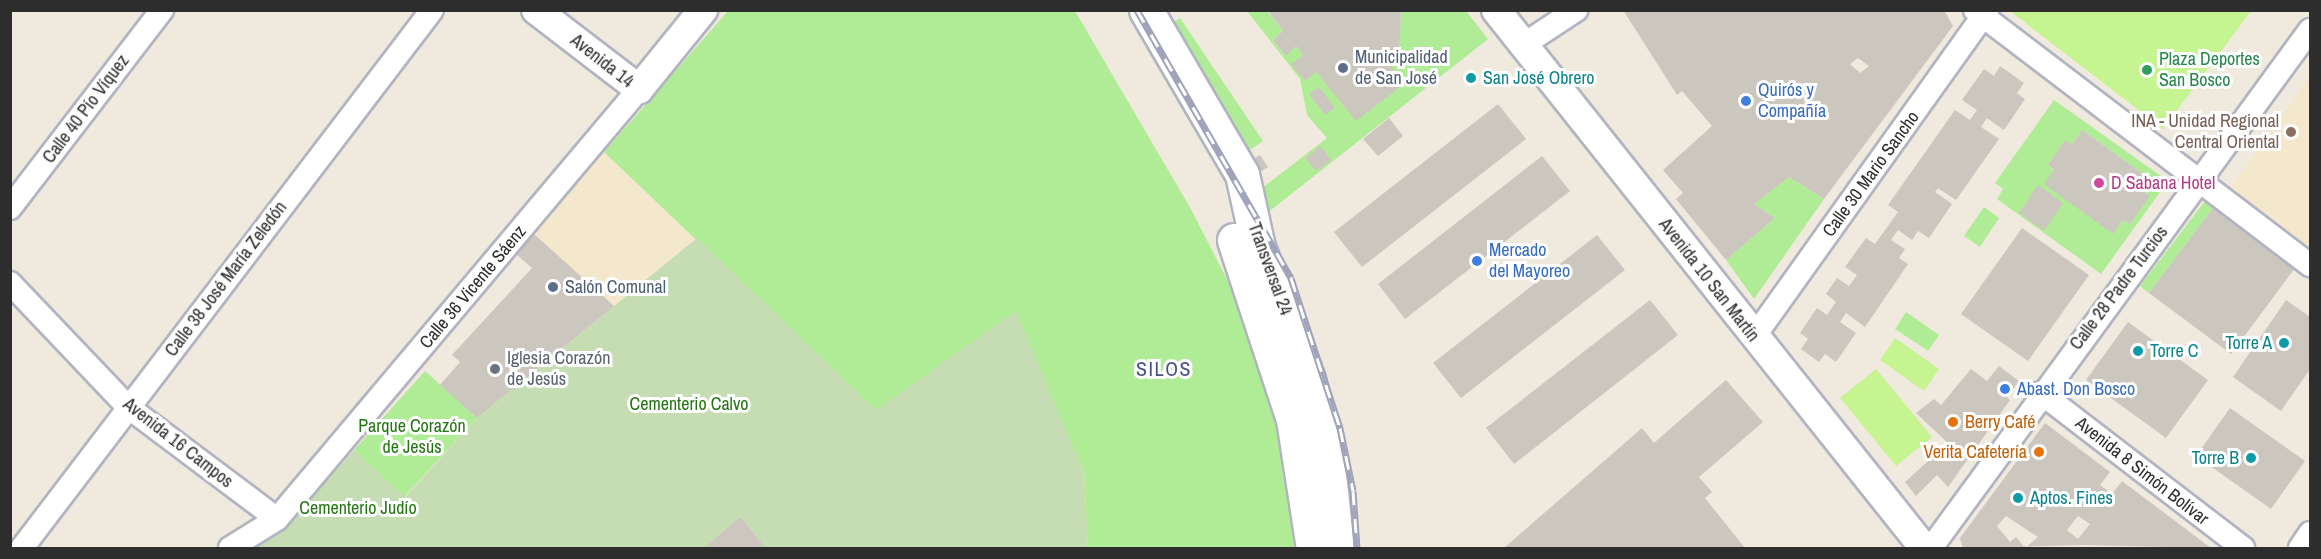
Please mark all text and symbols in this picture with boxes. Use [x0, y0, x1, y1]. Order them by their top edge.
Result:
street label: Avenida 14 [566, 30, 638, 92]
place label: Municipalidad de San José [1355, 47, 1448, 90]
place label: Plaza Deportes San Bosco [2159, 49, 2260, 92]
street label: Calle 40 Pío Víquez [38, 51, 134, 167]
marker: Municipalidad de San José [1336, 61, 1350, 75]
marker: Plaza Deportes San Bosco [2140, 63, 2154, 77]
place label: San José Obrero [1483, 67, 1595, 89]
marker: San José Obrero [1464, 71, 1478, 85]
place label: Quirós y Compañía [1758, 80, 1826, 122]
marker: Quirós y Compañía [1739, 94, 1753, 108]
street label: Calle 30 Mario Sancho [1818, 107, 1924, 241]
place label: INA - Unidad Regional Central Oriental [2131, 111, 2279, 154]
marker: INA - Unidad Regional Central Oriental [2284, 125, 2298, 139]
place label: D Sabana Hotel [2111, 172, 2215, 194]
marker: D Sabana Hotel [2092, 176, 2106, 190]
street label: Calle 38 José María Zeledón [161, 197, 291, 361]
street label: Avenida 10 San Martín [1654, 214, 1764, 346]
street label: Transversal 24 [1243, 220, 1297, 318]
street label: Calle 36 Vicente Sáenz [415, 221, 531, 353]
street label: Calle 28 Padre Turcios [2065, 222, 2173, 354]
place label: Mercado del Mayoreo [1489, 240, 1570, 282]
marker: Mercado del Mayoreo [1470, 254, 1484, 268]
place label: Salón Comunal [565, 276, 666, 298]
marker: Salón Comunal [546, 280, 560, 294]
place label: Torre A [2224, 332, 2272, 354]
marker: Torre A [2277, 336, 2291, 350]
place label: Torre C [2150, 340, 2198, 362]
marker: Torre C [2131, 344, 2145, 358]
place label: Iglesia Corazón de Jesús [507, 348, 610, 391]
district label: SILOS [1136, 356, 1192, 380]
marker: Iglesia Corazón de Jesús [488, 362, 502, 376]
place label: Abast. Don Bosco [2017, 378, 2135, 400]
marker: Abast. Don Bosco [1998, 382, 2012, 396]
street label: Avenida 16 Campos [119, 393, 237, 493]
park label: Cementerio Calvo [630, 393, 748, 415]
place label: Berry Café [1965, 411, 2036, 433]
street label: Avenida 8 Simón Bolívar [2071, 412, 2213, 530]
marker: Berry Café [1946, 415, 1960, 429]
park label: Parque Corazón de Jesús [358, 416, 466, 458]
place label: Verita Cafetería [1924, 441, 2027, 463]
marker: Verita Cafetería [2032, 445, 2046, 459]
place label: Torre B [2191, 447, 2239, 469]
marker: Torre B [2244, 451, 2258, 465]
place label: Aptos. Fines [2030, 487, 2113, 509]
marker: Aptos. Fines [2011, 491, 2025, 505]
park label: Cementerio Judío [299, 497, 417, 519]

